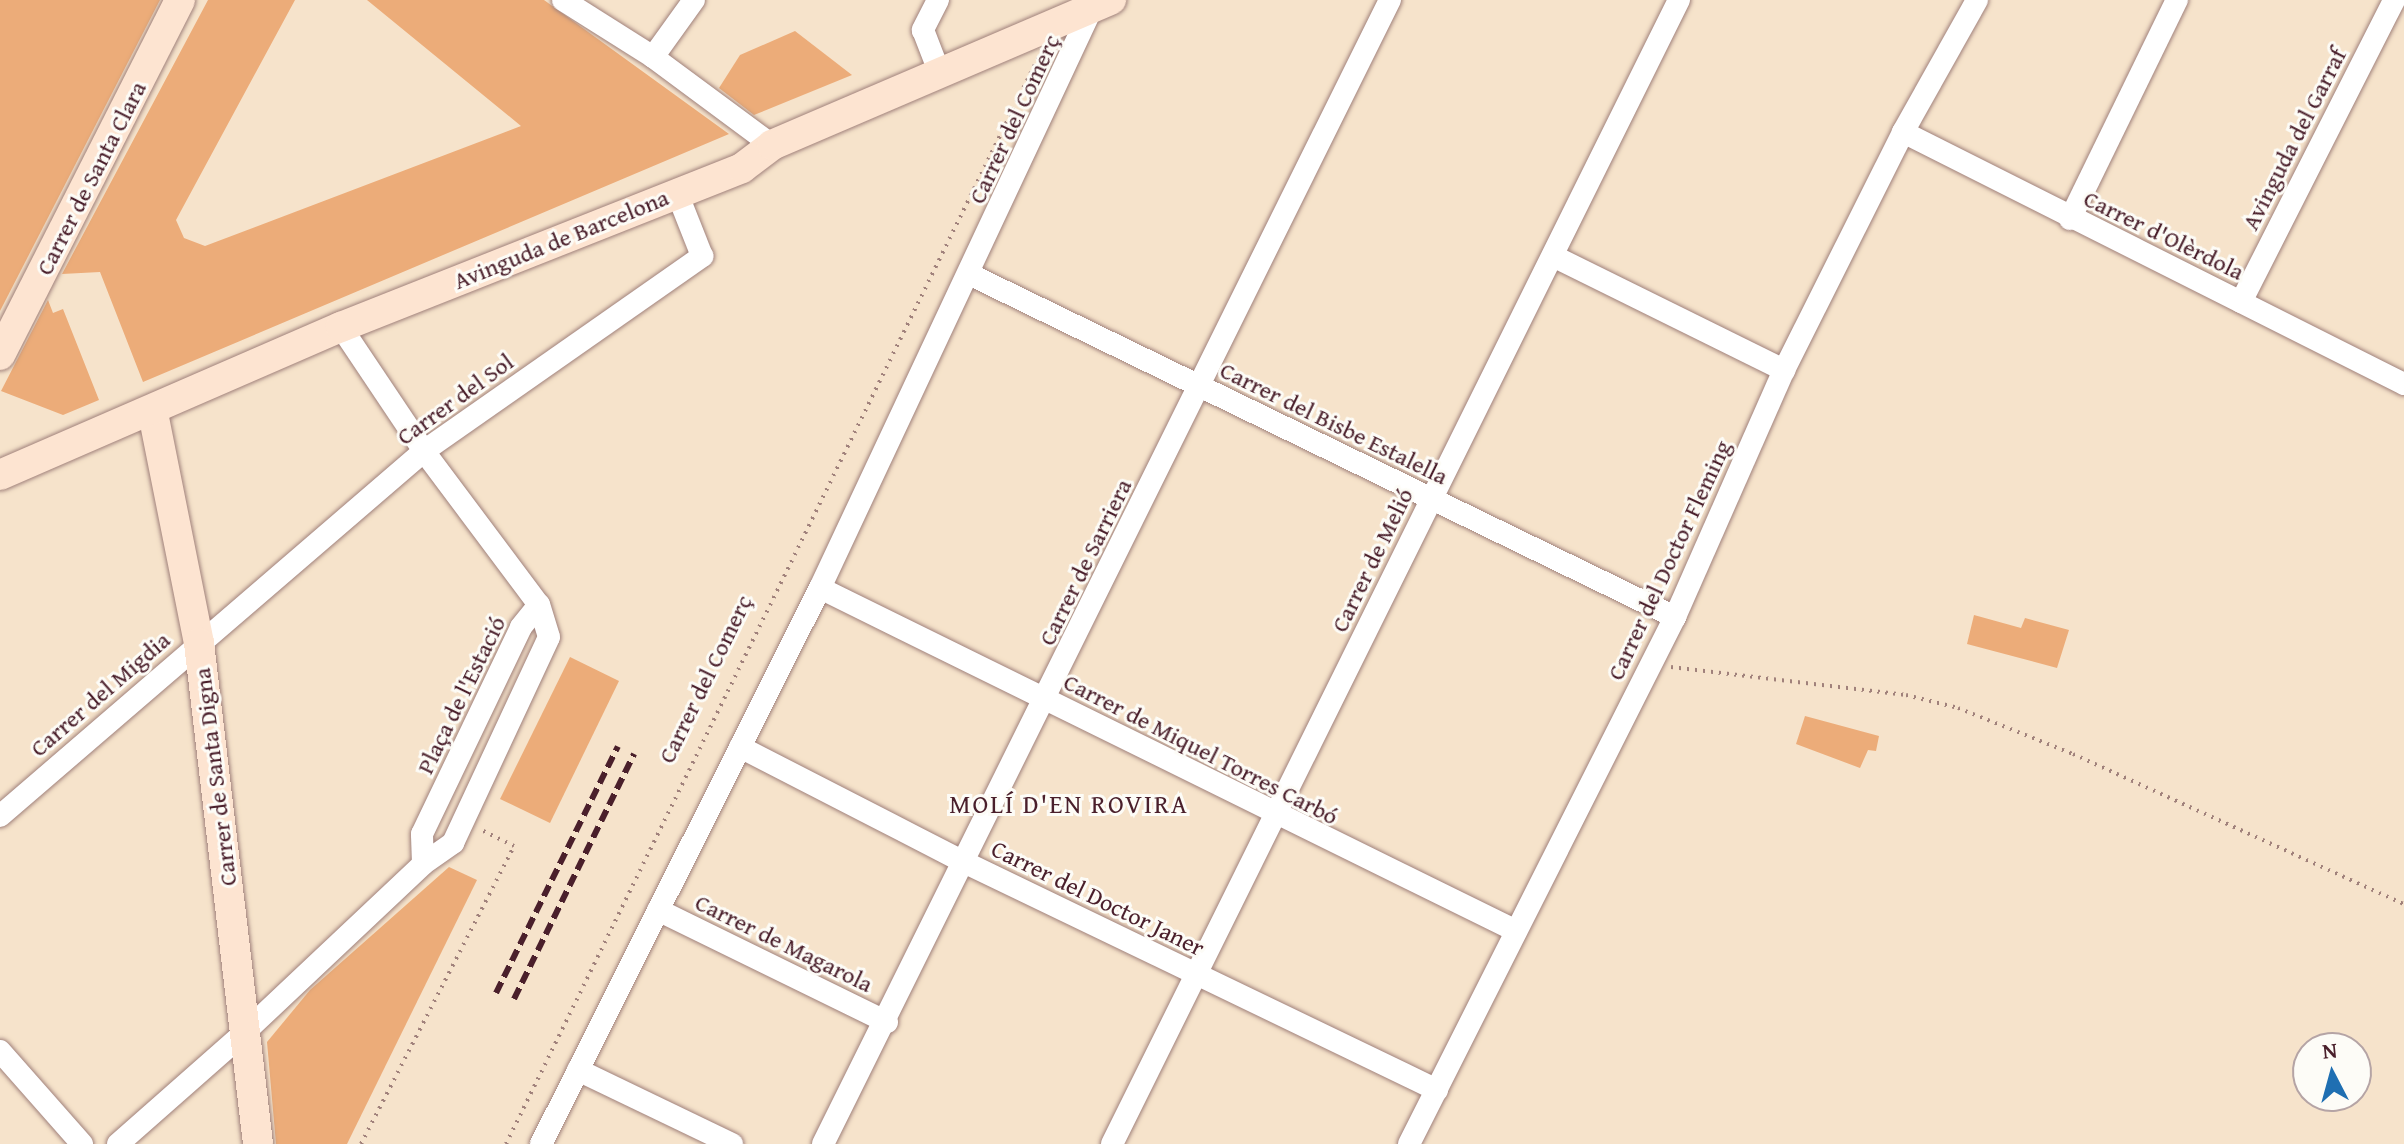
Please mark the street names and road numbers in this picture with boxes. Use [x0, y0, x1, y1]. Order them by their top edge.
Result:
street label: Carrer del Comerç [962, 30, 1066, 208]
street label: Avinguda del Garraf [2236, 43, 2352, 235]
street label: Carrer de Santa Clara [30, 76, 152, 280]
street label: Avinguda de Barcelona [449, 183, 673, 295]
street label: Carrer d'Olèrdola [2079, 184, 2249, 286]
street label: Carrer del Sol [391, 347, 519, 451]
street label: Carrer del Bisbe Estalella [1216, 355, 1452, 491]
street label: Carrer del Doctor Fleming [1601, 436, 1737, 684]
street label: Carrer de Sarriera [1032, 474, 1138, 650]
street label: Carrer de Melió [1325, 483, 1419, 637]
street label: Carrer del Comerç [652, 590, 758, 768]
street label: Plaça de l'Estació [410, 612, 512, 778]
street label: Carrer del Migdia [24, 626, 176, 762]
street label: Carrer de Santa Digna [187, 666, 243, 888]
street label: Carrer de Miquel Torres Carbó [1059, 667, 1343, 831]
street label: Carrer del Doctor Janer [987, 834, 1209, 962]
street label: Carrer de Magarola [691, 888, 877, 998]

